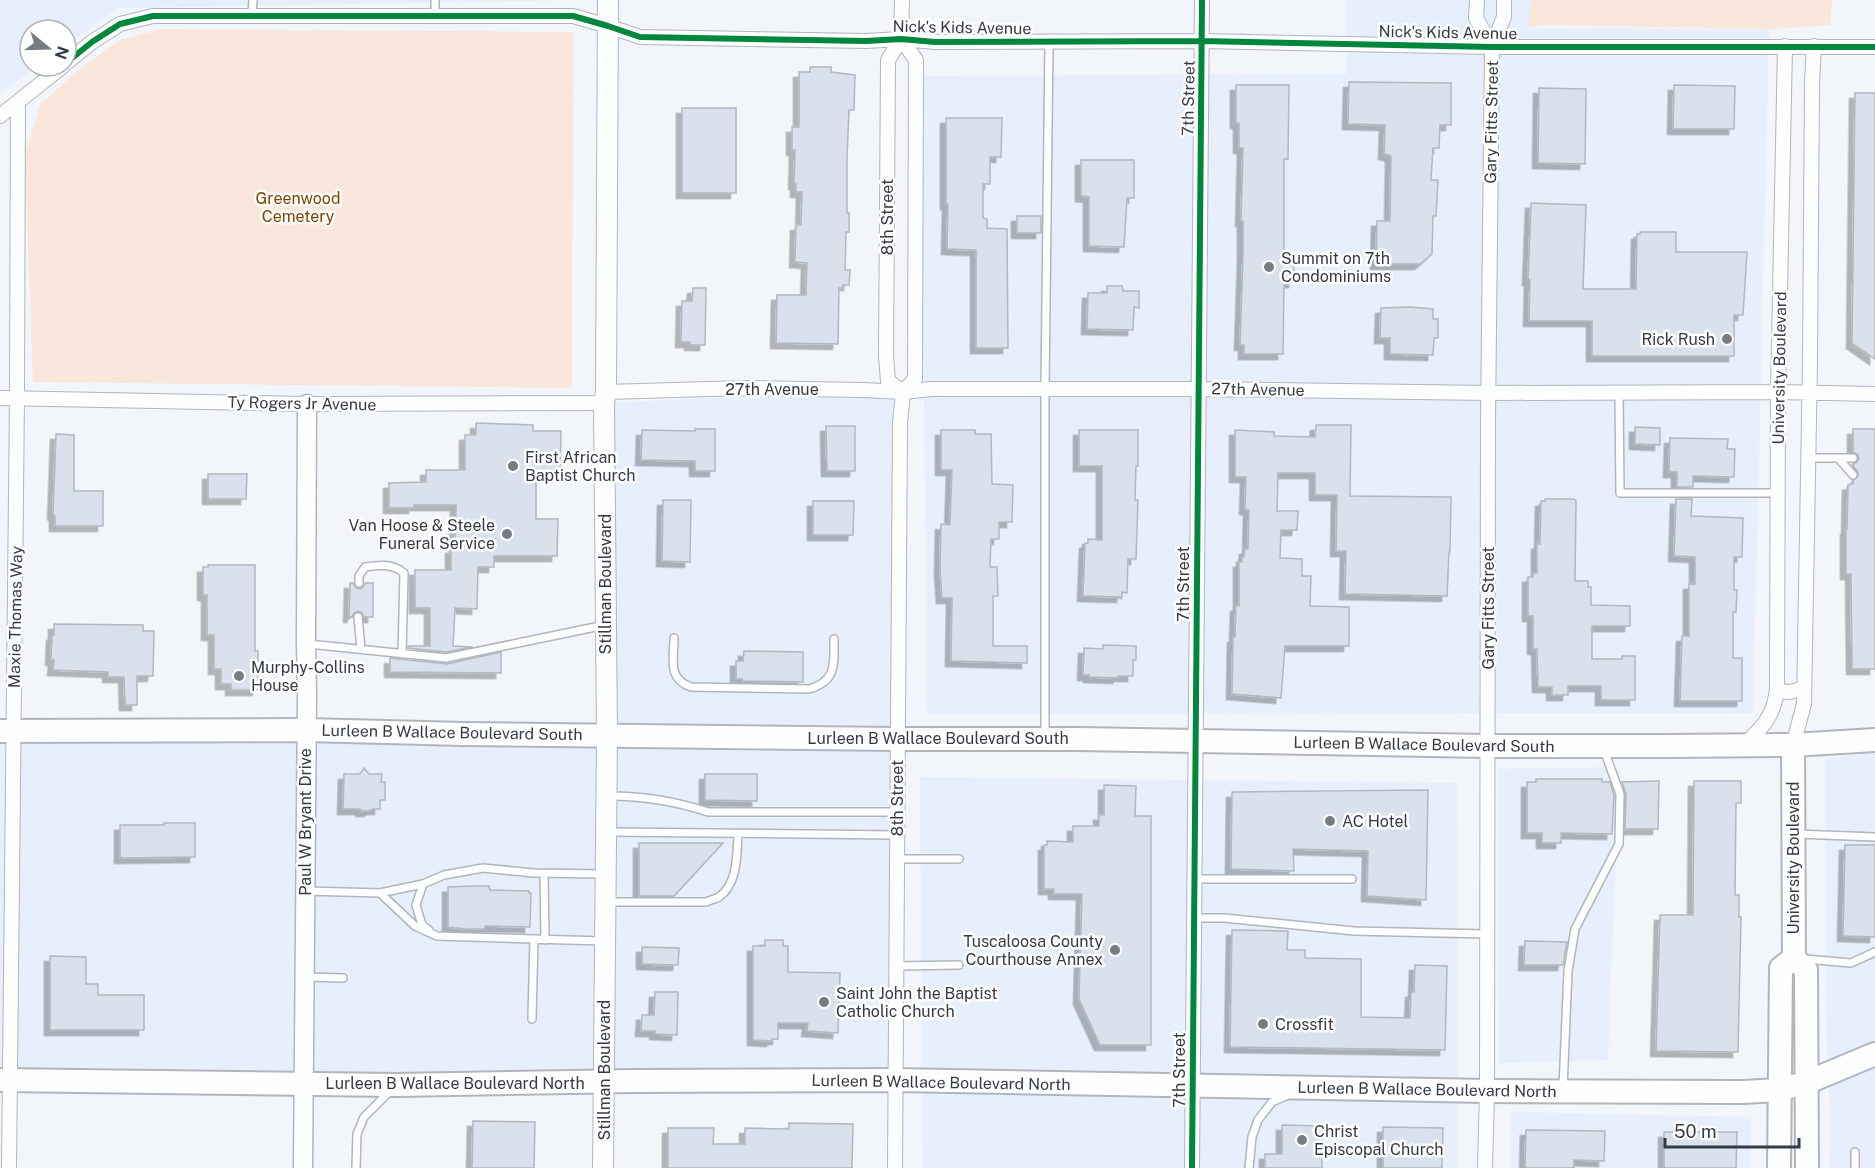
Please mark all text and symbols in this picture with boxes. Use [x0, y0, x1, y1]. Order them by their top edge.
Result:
street label: Nick's Kids Avenue [892, 17, 1032, 38]
north arrow [18, 18, 78, 78]
street label: Nick's Kids Avenue [1378, 22, 1518, 43]
text: N [51, 44, 73, 62]
street label: 7th Street [1178, 60, 1199, 136]
street label: Gary Fitts Street [1481, 60, 1502, 184]
street label: 8th Street [878, 179, 897, 255]
park label: Greenwood Cemetery [256, 189, 340, 226]
place label: Summit on 7th Condominiums [1281, 249, 1391, 286]
marker: Summit on 7th Condominiums [1262, 260, 1276, 274]
street label: University Boulevard [1769, 291, 1790, 445]
place label: Rick Rush [1642, 330, 1715, 349]
marker: Rick Rush [1720, 332, 1734, 346]
street label: 27th Avenue [1211, 379, 1305, 400]
street label: 27th Avenue [725, 380, 819, 399]
street label: Ty Rogers Jr Avenue [227, 393, 377, 414]
place label: First African Baptist Church [525, 448, 636, 485]
marker: First African Baptist Church [506, 459, 520, 473]
street label: Stillman Boulevard [596, 514, 615, 654]
place label: Van Hoose & Steele Funeral Service [349, 516, 495, 553]
marker: Van Hoose & Steele Funeral Service [500, 527, 514, 541]
street label: Maxie Thomas Way [5, 545, 26, 688]
street label: 7th Street [1174, 546, 1193, 622]
street label: Gary Fitts Street [1479, 546, 1498, 670]
place label: Murphy-Collins House [251, 658, 365, 695]
marker: Murphy-Collins House [232, 669, 246, 683]
street label: Lurleen B Wallace Boulevard South [321, 721, 583, 744]
street label: Lurleen B Wallace Boulevard South [807, 729, 1069, 748]
street label: Lurleen B Wallace Boulevard South [1293, 733, 1555, 756]
street label: Paul W Bryant Drive [296, 748, 315, 896]
street label: 8th Street [888, 760, 907, 836]
street label: University Boulevard [1784, 781, 1803, 935]
place label: AC Hotel [1342, 812, 1409, 831]
marker: AC Hotel [1323, 814, 1337, 828]
place label: Tuscaloosa County Courthouse Annex [963, 932, 1103, 969]
marker: Tuscaloosa County Courthouse Annex [1108, 943, 1122, 957]
place label: Saint John the Baptist Catholic Church [836, 984, 998, 1021]
marker: Saint John the Baptist Catholic Church [817, 995, 831, 1009]
street label: Stillman Boulevard [595, 1000, 614, 1140]
place label: Crossfit [1275, 1015, 1334, 1034]
marker: Crossfit [1256, 1017, 1270, 1031]
street label: 7th Street [1170, 1032, 1189, 1108]
street label: Lurleen B Wallace Boulevard North [811, 1071, 1071, 1094]
street label: Lurleen B Wallace Boulevard North [325, 1074, 585, 1093]
street label: Lurleen B Wallace Boulevard North [1297, 1078, 1557, 1101]
scale bar [1665, 1111, 1798, 1149]
text: 50 m [1674, 1121, 1717, 1142]
place label: Christ Episcopal Church [1314, 1122, 1444, 1159]
marker: Christ Episcopal Church [1295, 1133, 1309, 1147]

